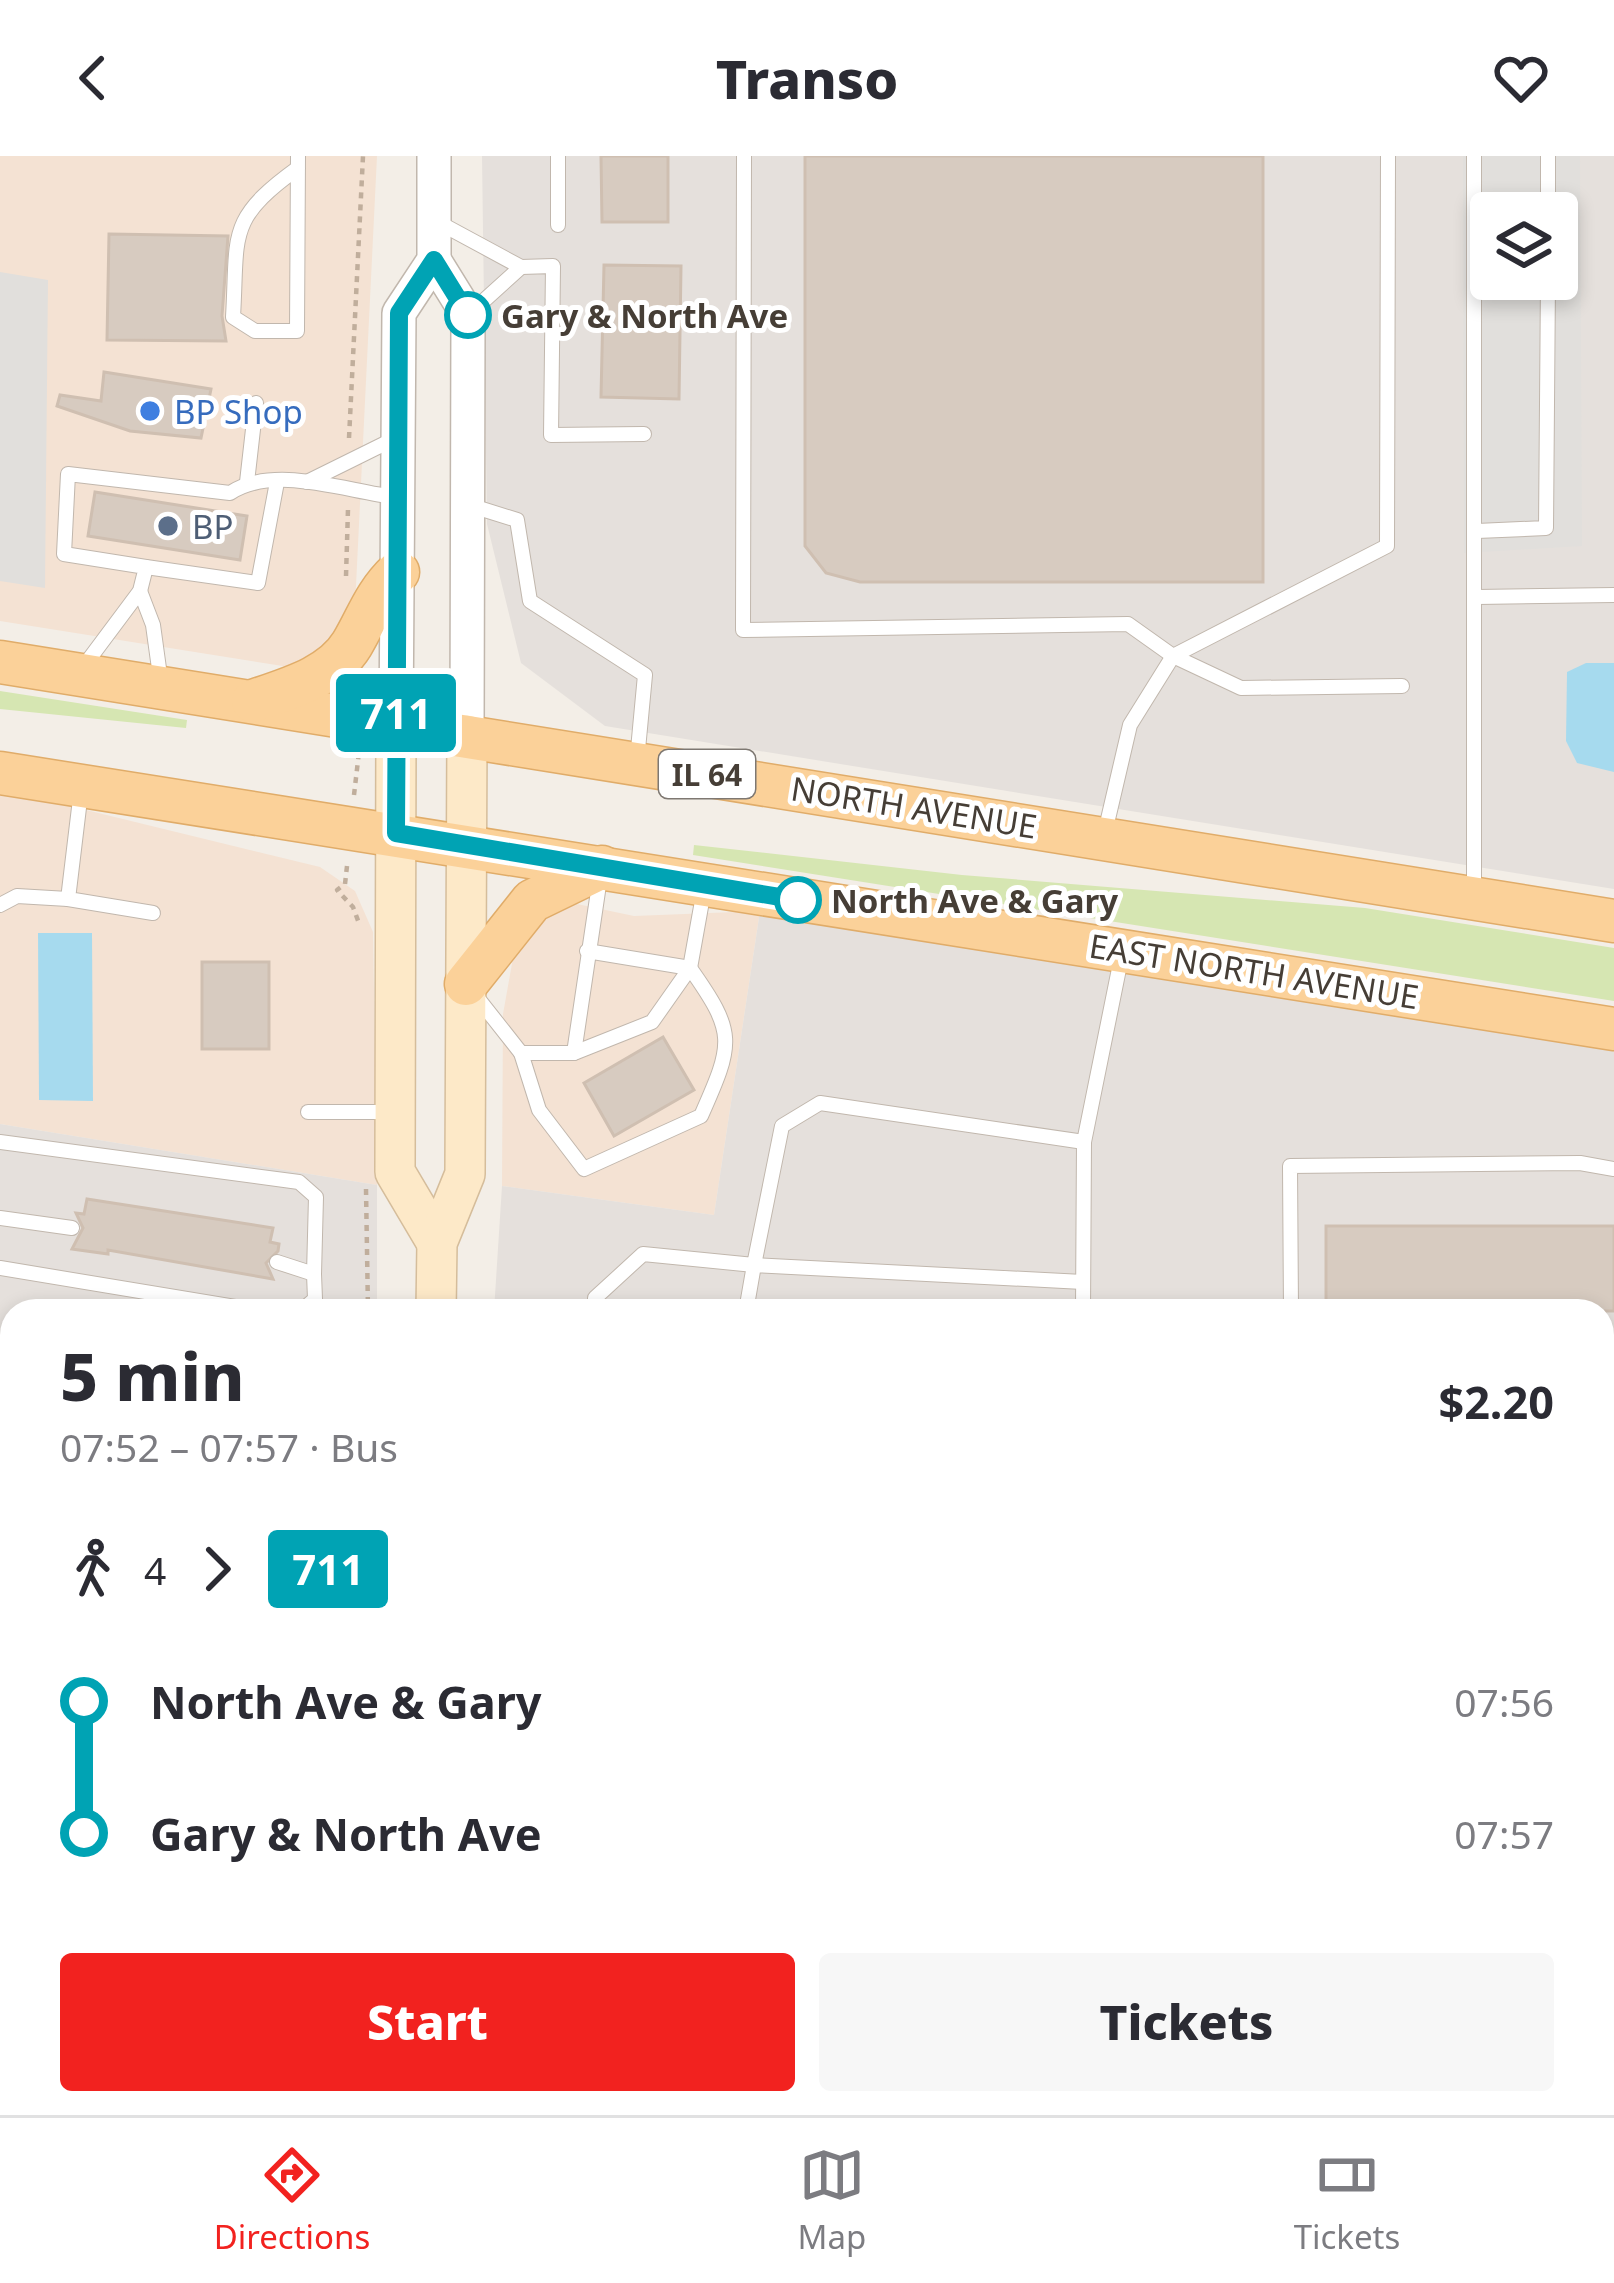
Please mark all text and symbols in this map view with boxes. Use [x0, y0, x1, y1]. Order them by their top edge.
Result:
text: Transo [716, 41, 898, 115]
icon: back [60, 45, 126, 111]
icon: heart [1488, 45, 1554, 111]
map controls [1470, 192, 1578, 300]
button: layers [1470, 192, 1578, 300]
marker: Gary & North Ave [446, 293, 490, 337]
place label: Gary & North Ave [501, 293, 788, 338]
place label: BP Shop [174, 389, 303, 434]
marker: BP Shop [137, 398, 163, 424]
place label: BP [192, 504, 233, 549]
marker: BP [155, 513, 181, 539]
line badge: 711 [327, 674, 465, 752]
text: 711 [360, 684, 432, 741]
road number: IL 64 [659, 750, 755, 798]
street label: NORTH AVENUE [788, 765, 1040, 849]
marker: North Ave & Gary [776, 878, 820, 922]
place label: North Ave & Gary [831, 878, 1118, 923]
street label: EAST NORTH AVENUE [1086, 923, 1422, 1019]
text: 5 min [60, 1330, 244, 1420]
text: $2.20 [1438, 1371, 1554, 1432]
text: 07:52 – 07:57 · Bus [60, 1420, 398, 1473]
icon: walk [60, 1536, 126, 1602]
icon: forward [184, 1536, 250, 1602]
text: 711 [292, 1540, 364, 1597]
text: 4 [144, 1543, 166, 1596]
text: North Ave & Gary [150, 1671, 542, 1732]
text: 07:56 [1454, 1675, 1554, 1728]
text: Gary & North Ave [150, 1803, 542, 1864]
text: 07:57 [1454, 1807, 1554, 1860]
button: Start [60, 1953, 795, 2091]
button: Tickets [819, 1953, 1554, 2091]
tab: Directions [214, 2142, 370, 2259]
tab: Map [798, 2142, 866, 2259]
tab: Tickets [1294, 2142, 1400, 2259]

